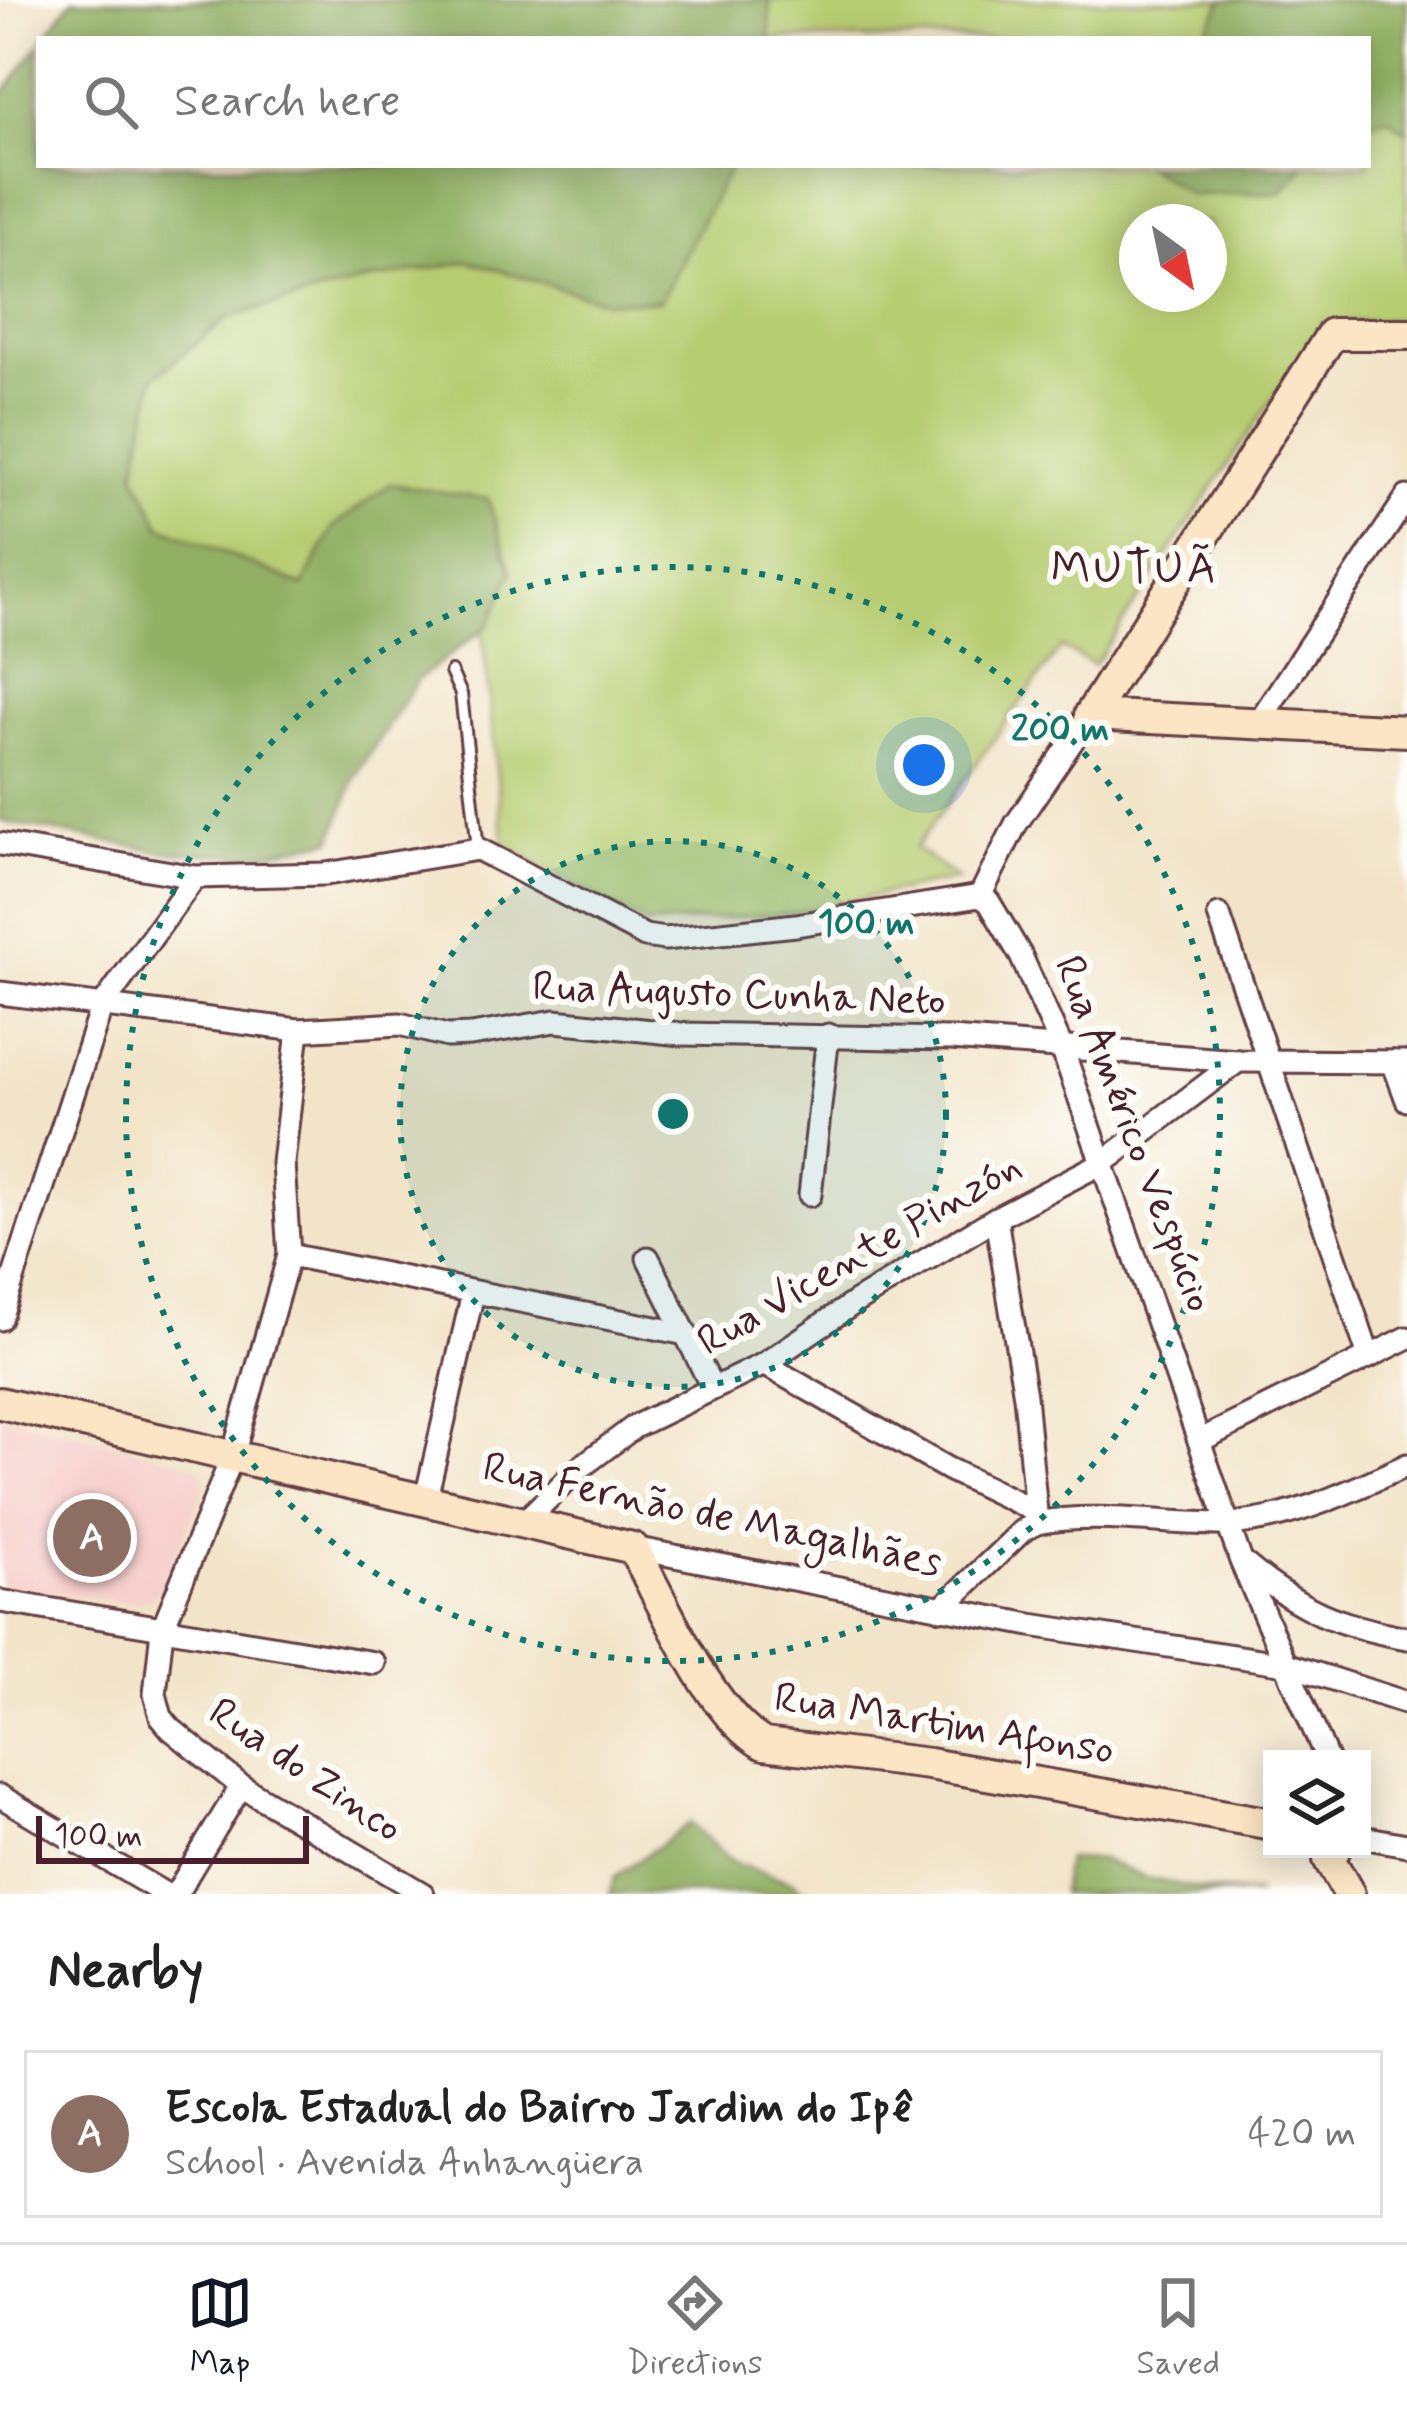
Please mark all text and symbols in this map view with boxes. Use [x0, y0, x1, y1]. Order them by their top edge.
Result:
search box [36, 36, 1371, 168]
icon: search [78, 69, 144, 135]
text: Search here [174, 73, 401, 132]
north arrow [1119, 204, 1227, 312]
district label: MUTUÃ [1051, 540, 1219, 599]
text: 200 m [1011, 707, 1109, 754]
your location [894, 735, 954, 795]
text: 100 m [818, 901, 914, 948]
street label: Rua Américo Vespúcio [1040, 948, 1226, 1320]
street label: Rua Augusto Cunha Neto [532, 960, 946, 1030]
centre of rings [652, 1093, 694, 1135]
street label: Rua Vicente Pinzón [688, 1140, 1032, 1370]
street label: Rua Fernão de Magalhães [477, 1440, 946, 1594]
pin: A [53, 1493, 131, 1583]
street label: Rua Martim Afonso [770, 1671, 1118, 1782]
street label: Rua do Zinco [197, 1686, 413, 1856]
map controls [1263, 1750, 1371, 1858]
button: layers [1263, 1750, 1371, 1858]
scale bar [36, 1810, 309, 1863]
text: 100 m [54, 1815, 143, 1859]
text: Nearby [48, 1939, 203, 2005]
text: Escola Estadual do Bairro Jardim do Ipê [165, 2079, 913, 2138]
text: A [77, 2109, 103, 2160]
text: 420 m [1248, 2109, 1356, 2160]
text: School · Avenida Anhangüera [165, 2138, 644, 2189]
tab: Map [187, 2270, 253, 2386]
tab: Directions [627, 2270, 763, 2386]
tab: Saved [1137, 2270, 1220, 2386]

